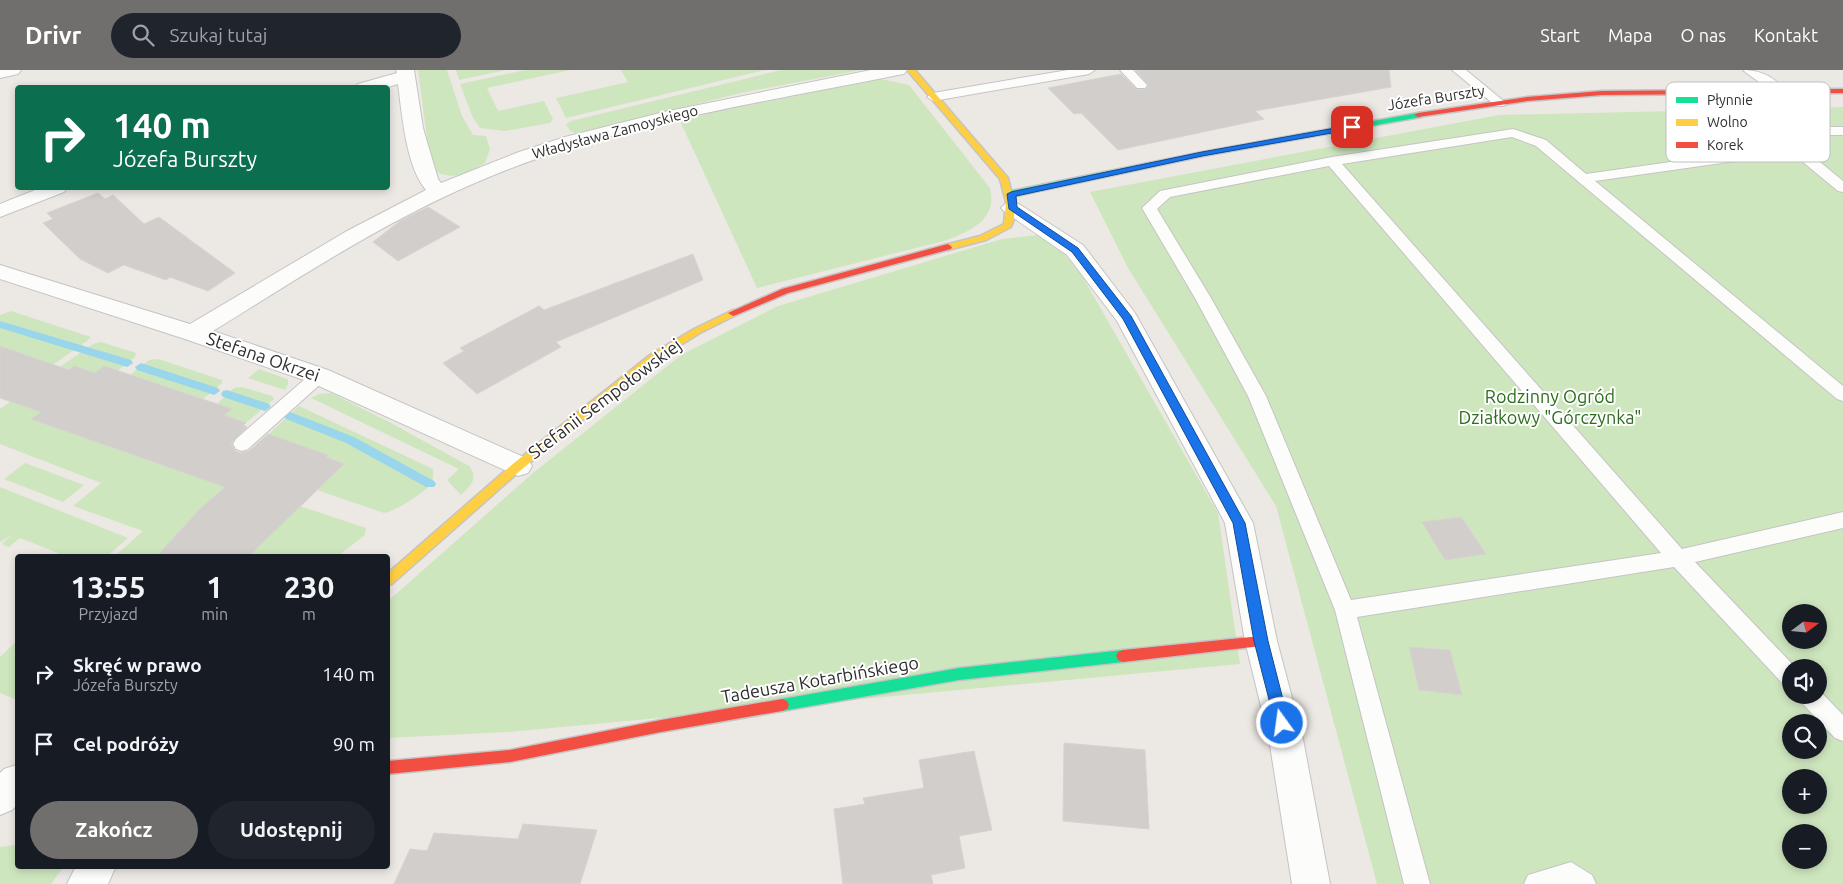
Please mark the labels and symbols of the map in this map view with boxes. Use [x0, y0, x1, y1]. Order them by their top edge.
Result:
street label: Józefa Burszty [1386, 81, 1486, 114]
legend [1666, 82, 1830, 162]
text: Płynnie [1707, 92, 1753, 108]
street label: Władysława Zamoyskiego [530, 101, 700, 162]
pin [1331, 106, 1373, 148]
text: Wolno [1707, 114, 1748, 130]
text: Korek [1707, 137, 1744, 153]
street label: Stefana Okrzei [204, 327, 323, 385]
street label: Stefanii Sempołowskiej [524, 334, 685, 462]
park label: Rodzinny Ogród Działkowy "Górczynka" [1459, 386, 1641, 427]
north arrow [1782, 604, 1828, 649]
street label: Tadeusza Kotarbińskiego [719, 652, 920, 706]
position arrow [1255, 696, 1307, 748]

